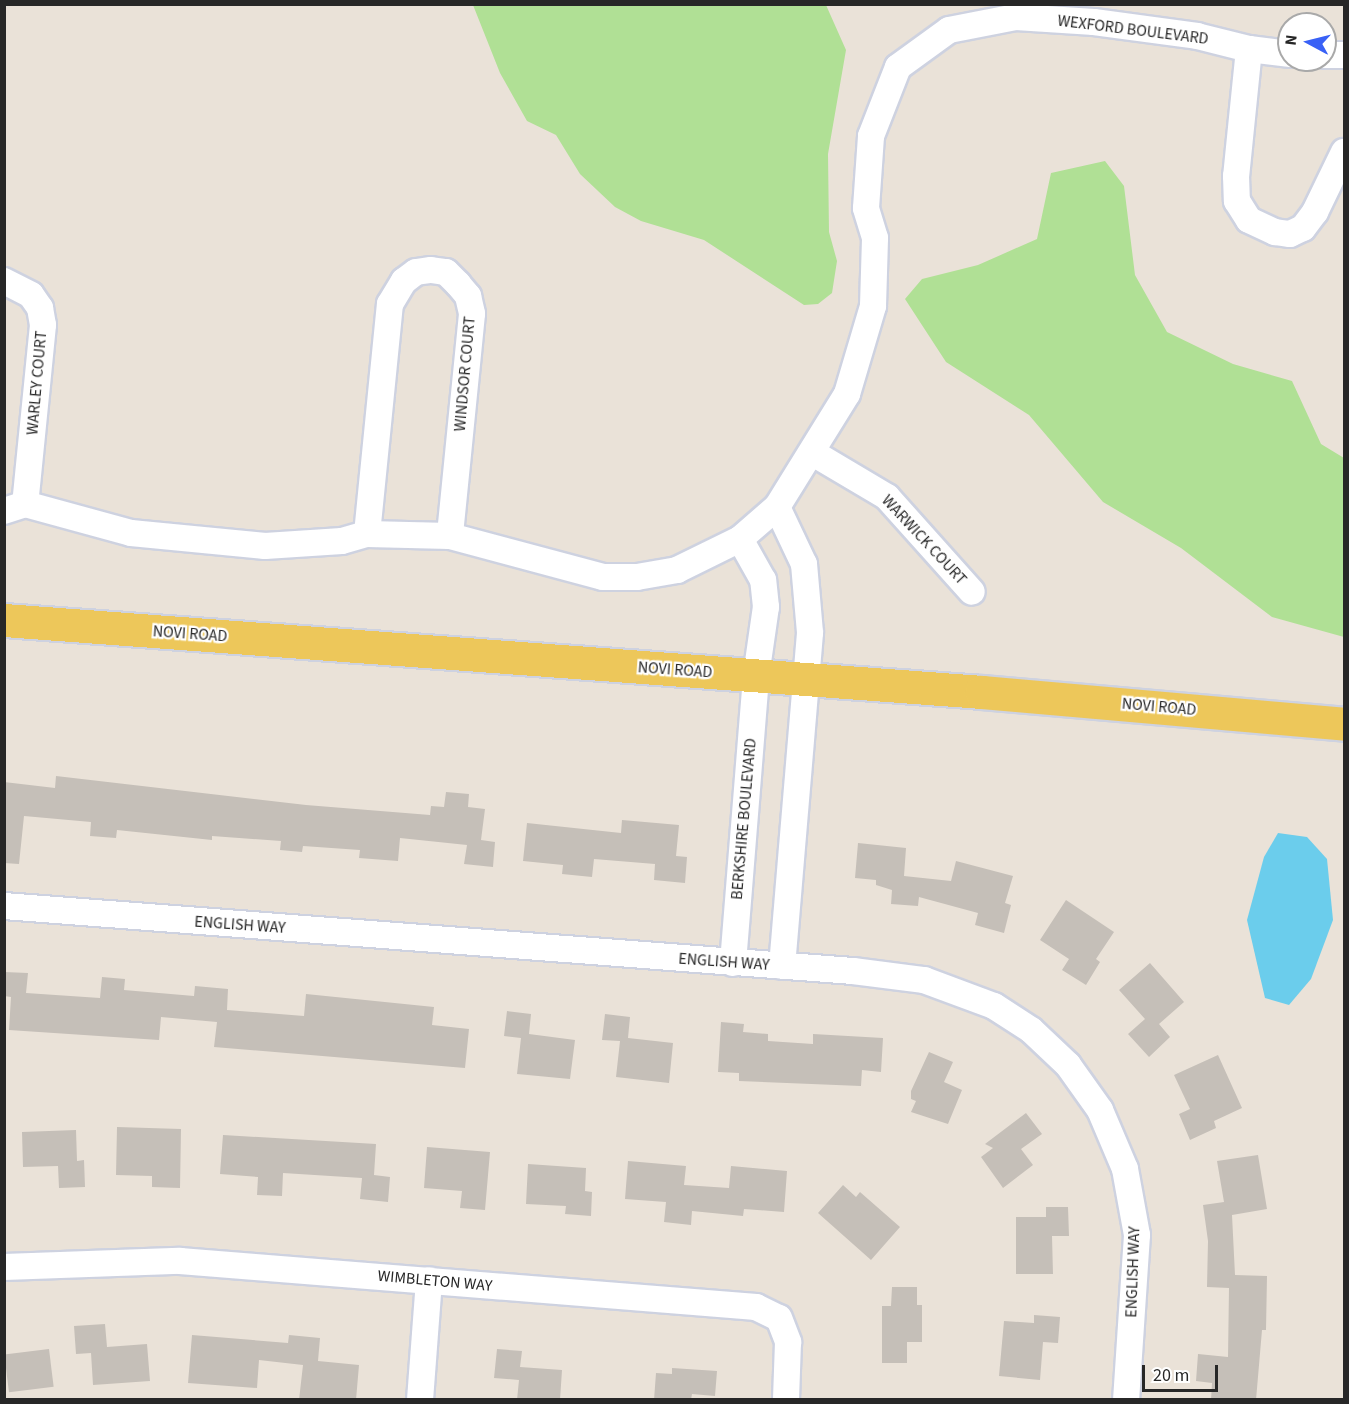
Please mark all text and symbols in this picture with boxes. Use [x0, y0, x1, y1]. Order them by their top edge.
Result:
street label: WEXFORD BOULEVARD [1056, 11, 1210, 49]
north arrow [1277, 12, 1337, 72]
text: N [1280, 33, 1303, 47]
street label: WINDSOR COURT [450, 316, 480, 432]
street label: WARLEY COURT [23, 330, 51, 436]
street label: WARWICK COURT [877, 491, 971, 589]
street label: NOVI ROAD [152, 622, 228, 646]
street label: NOVI ROAD [637, 658, 713, 682]
street label: NOVI ROAD [1121, 694, 1197, 720]
street label: BERKSHIRE BOULEVARD [727, 737, 761, 901]
street label: ENGLISH WAY [194, 912, 286, 938]
street label: ENGLISH WAY [678, 949, 770, 975]
street label: ENGLISH WAY [1122, 1226, 1144, 1318]
street label: WIMBLETON WAY [377, 1266, 493, 1296]
scale bar [1145, 1353, 1222, 1391]
text: 20 m [1153, 1363, 1189, 1388]

